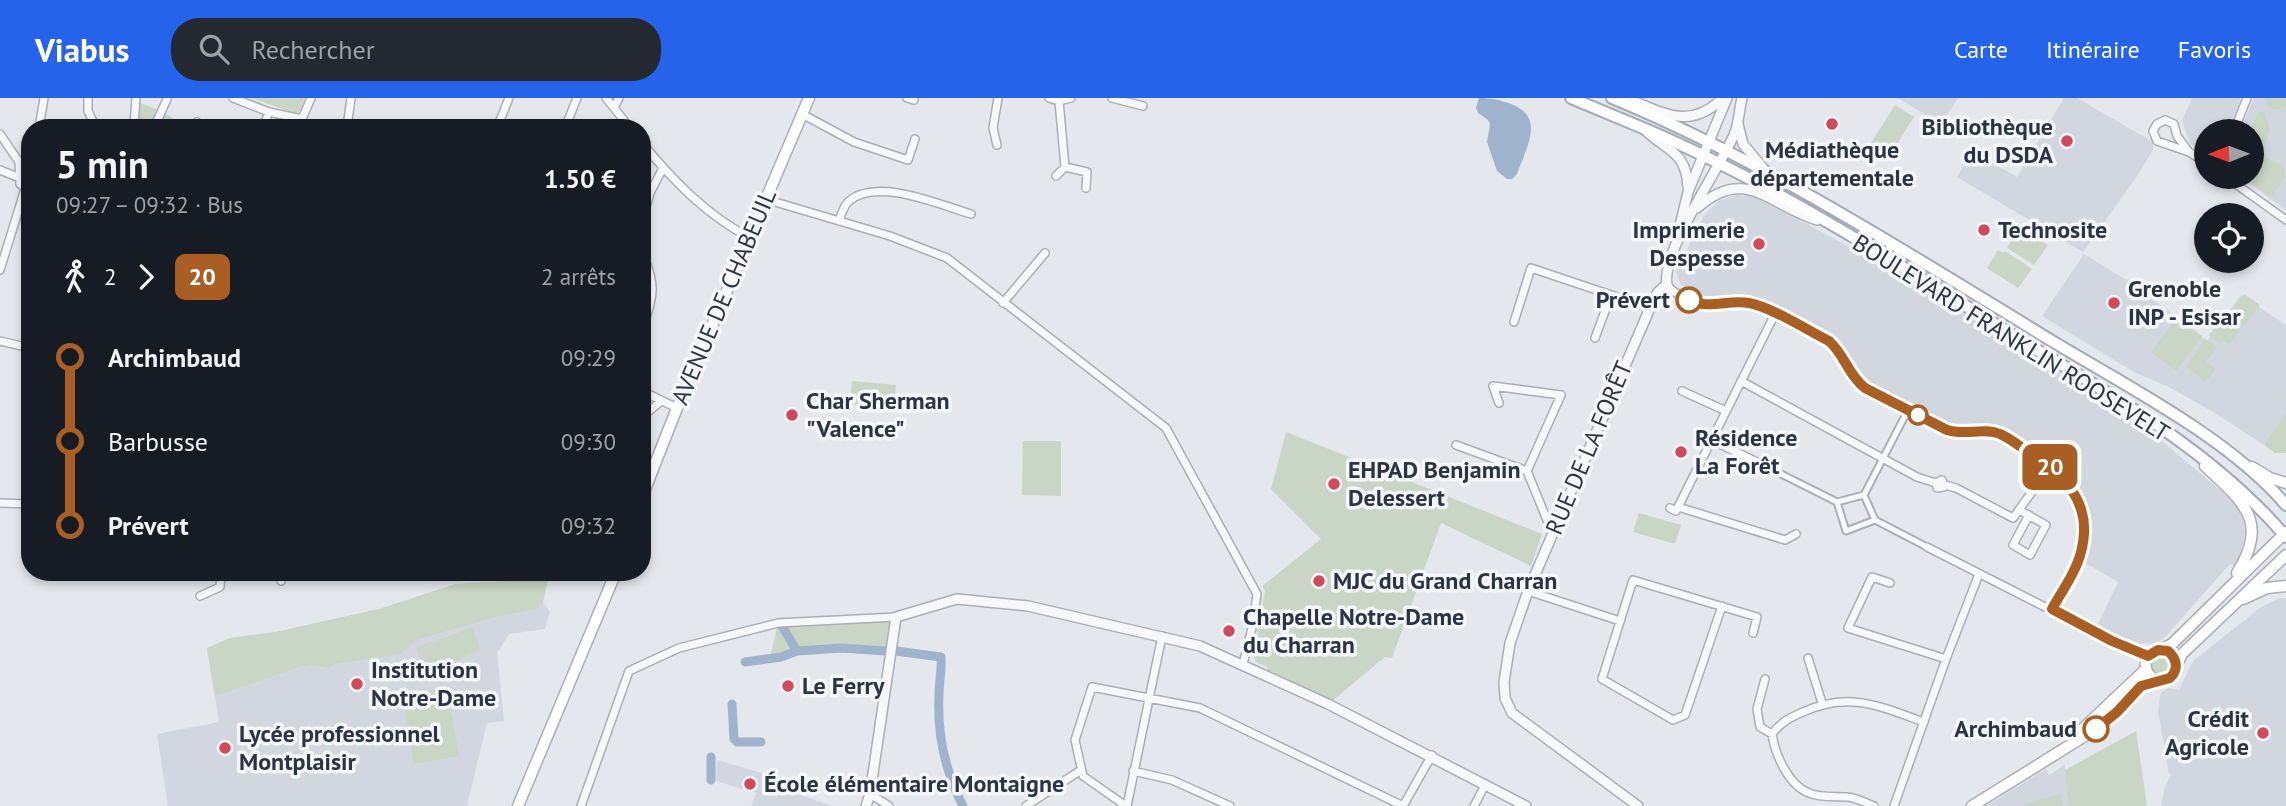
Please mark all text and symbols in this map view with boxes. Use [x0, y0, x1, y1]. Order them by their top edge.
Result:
search box [171, 18, 661, 81]
text: Viabus [35, 28, 129, 71]
icon: search [195, 30, 233, 68]
text: Rechercher [251, 33, 375, 66]
text: Carte [1954, 34, 2008, 65]
text: Itinéraire [2046, 34, 2140, 65]
text: Favoris [2178, 34, 2251, 65]
place label: Bibliothèque du DSDA [1922, 111, 2053, 170]
marker: Médiathèque départementale [1824, 116, 1840, 132]
north arrow [2194, 119, 2264, 189]
map controls [2194, 119, 2264, 273]
marker: Bibliothèque du DSDA [2059, 133, 2075, 149]
place label: Médiathèque départementale [1750, 134, 1914, 193]
text: 5 min [56, 139, 149, 188]
text: 1.50 € [544, 162, 616, 195]
street label: AVENUE DE CHABEUIL [664, 184, 783, 409]
text: 09:27 – 09:32 · Bus [56, 190, 243, 219]
button: locate [2194, 203, 2264, 273]
place label: Imprimerie Despesse [1632, 214, 1745, 273]
place label: Technosite [1998, 214, 2107, 245]
marker: Technosite [1976, 222, 1992, 238]
street label: BOULEVARD FRANKLIN ROOSEVELT [1847, 227, 2176, 448]
marker: Imprimerie Despesse [1751, 236, 1767, 252]
icon: walk [56, 258, 94, 296]
icon: forward [127, 258, 165, 296]
text: 20 [189, 261, 216, 292]
text: 2 [104, 262, 117, 291]
text: 2 arrêts [541, 262, 616, 291]
place label: Grenoble INP - Esisar [2128, 273, 2241, 332]
place label: Prévert [1596, 284, 1671, 315]
marker: Prévert [1676, 287, 1702, 313]
marker: Grenoble INP - Esisar [2106, 295, 2122, 311]
text: Archimbaud [108, 341, 241, 374]
text: 09:29 [561, 343, 616, 372]
street label: RUE DE LA FORÊT [1538, 356, 1639, 539]
place label: Char Sherman "Valence" [806, 385, 950, 444]
unlabelled marker [1908, 405, 1928, 425]
marker: Char Sherman "Valence" [784, 407, 800, 423]
place label: Résidence La Forêt [1695, 422, 1797, 481]
text: Barbusse [108, 425, 208, 458]
text: 09:30 [561, 427, 616, 456]
marker: Résidence La Forêt [1673, 444, 1689, 460]
line badge: 20 [2018, 444, 2082, 490]
text: 20 [2036, 451, 2064, 482]
place label: EHPAD Benjamin Delessert [1348, 454, 1521, 513]
marker: EHPAD Benjamin Delessert [1326, 476, 1342, 492]
text: Prévert [108, 509, 189, 542]
text: 09:32 [561, 511, 616, 540]
place label: MJC du Grand Charran [1333, 565, 1557, 596]
marker: MJC du Grand Charran [1311, 573, 1327, 589]
place label: Chapelle Notre-Dame du Charran [1243, 601, 1464, 660]
marker: Chapelle Notre-Dame du Charran [1221, 623, 1237, 639]
place label: Institution Notre-Dame [371, 654, 496, 713]
place label: Le Ferry [802, 670, 885, 701]
marker: Institution Notre-Dame [349, 676, 365, 692]
marker: Le Ferry [780, 678, 796, 694]
place label: Crédit Agricole [2165, 703, 2250, 762]
place label: Archimbaud [1954, 713, 2077, 744]
marker: Archimbaud [2083, 716, 2109, 742]
place label: Lycée professionnel Montplaisir [239, 718, 441, 777]
marker: Crédit Agricole [2255, 725, 2271, 741]
marker: Lycée professionnel Montplaisir [217, 740, 233, 756]
place label: École élémentaire Montaigne [764, 768, 1064, 799]
marker: École élémentaire Montaigne [742, 776, 758, 792]

